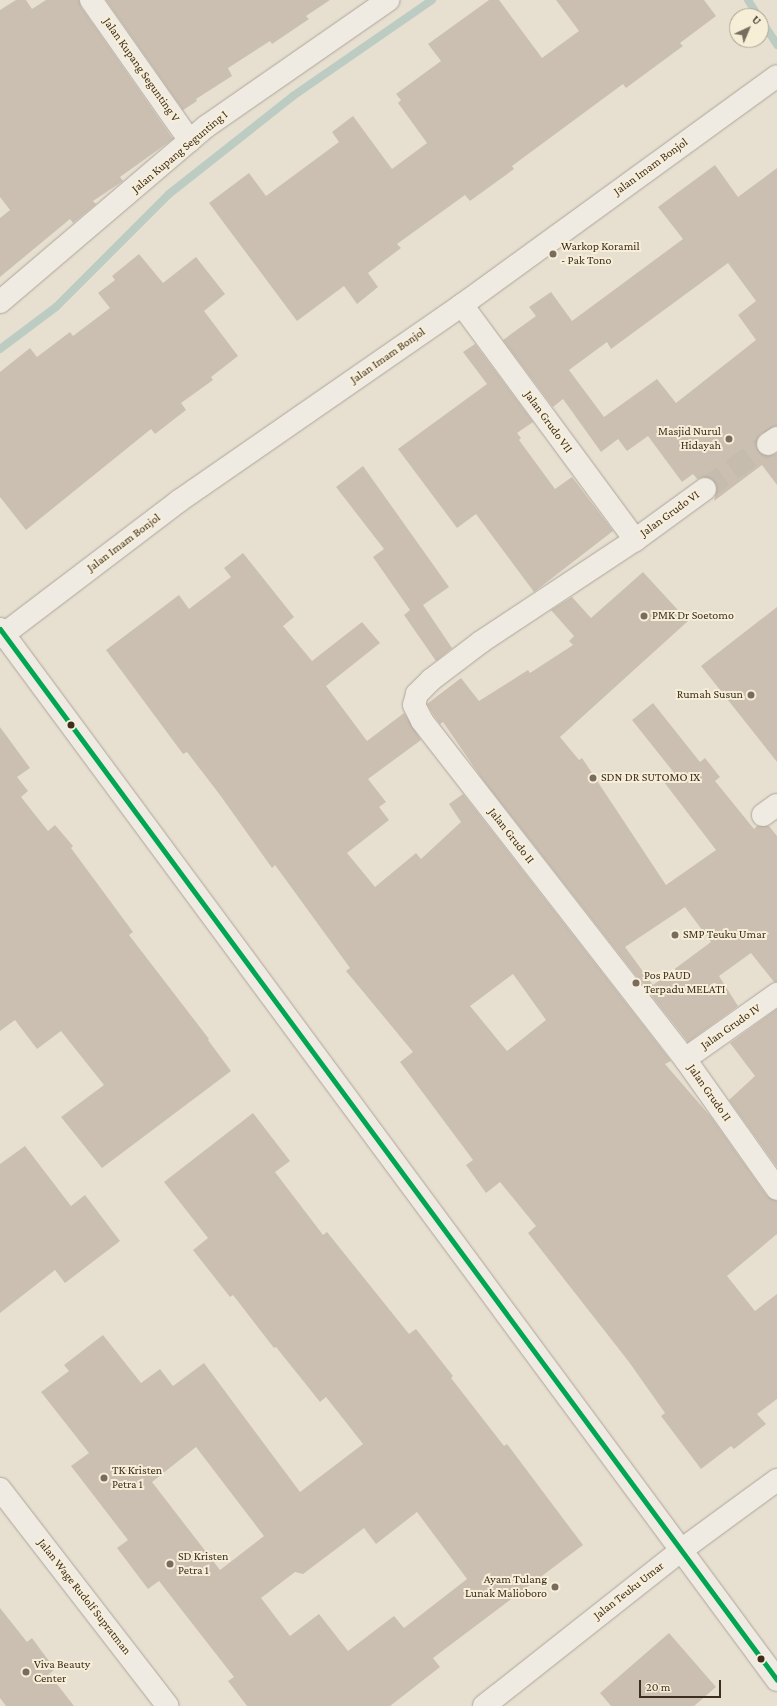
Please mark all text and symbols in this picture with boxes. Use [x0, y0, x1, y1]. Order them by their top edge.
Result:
north arrow [729, 8, 769, 48]
text: U [750, 13, 764, 27]
street label: Jalan Kupang Segunting V [100, 15, 182, 125]
street label: Jalan Kupang Segunting I [129, 108, 231, 196]
street label: Jalan Imam Bonjol [611, 135, 691, 199]
place label: Warkop Koramil - Pak Tono [561, 240, 640, 268]
marker: Warkop Koramil - Pak Tono [548, 249, 558, 259]
street label: Jalan Imam Bonjol [348, 325, 428, 387]
street label: Jalan Grudo VII [521, 388, 575, 456]
place label: Masjid Nurul Hidayah [658, 425, 721, 453]
marker: Masjid Nurul Hidayah [724, 434, 734, 444]
street label: Jalan Grudo VI [638, 488, 702, 540]
street label: Jalan Imam Bonjol [84, 511, 164, 575]
place label: PMK Dr Soetomo [652, 609, 734, 623]
marker: PMK Dr Soetomo [639, 611, 649, 621]
place label: Rumah Susun [677, 688, 743, 702]
marker: Rumah Susun [746, 690, 756, 700]
unlabelled marker [66, 720, 76, 730]
place label: SDN DR SUTOMO IX [601, 771, 700, 785]
marker: SDN DR SUTOMO IX [588, 773, 598, 783]
street label: Jalan Grudo II [485, 805, 537, 867]
place label: SMP Teuku Umar [683, 928, 766, 942]
marker: SMP Teuku Umar [670, 930, 680, 940]
place label: Pos PAUD Terpadu MELATI [644, 969, 725, 997]
marker: Pos PAUD Terpadu MELATI [631, 978, 641, 988]
street label: Jalan Grudo IV [698, 1001, 764, 1053]
street label: Jalan Grudo II [684, 1062, 734, 1124]
place label: TK Kristen Petra 1 [112, 1464, 162, 1492]
marker: TK Kristen Petra 1 [99, 1473, 109, 1483]
street label: Jalan Wage Rudolf Supratman [34, 1536, 134, 1658]
place label: SD Kristen Petra 1 [178, 1550, 228, 1578]
marker: SD Kristen Petra 1 [165, 1559, 175, 1569]
street label: Jalan Teuku Umar [591, 1559, 667, 1623]
place label: Ayam Tulang Lunak Malioboro [465, 1573, 547, 1601]
marker: Ayam Tulang Lunak Malioboro [550, 1582, 560, 1592]
unlabelled marker [756, 1654, 766, 1664]
place label: Viva Beauty Center [34, 1658, 90, 1686]
marker: Viva Beauty Center [21, 1667, 31, 1677]
scale bar [641, 1672, 723, 1698]
text: 20 m [646, 1680, 670, 1694]

